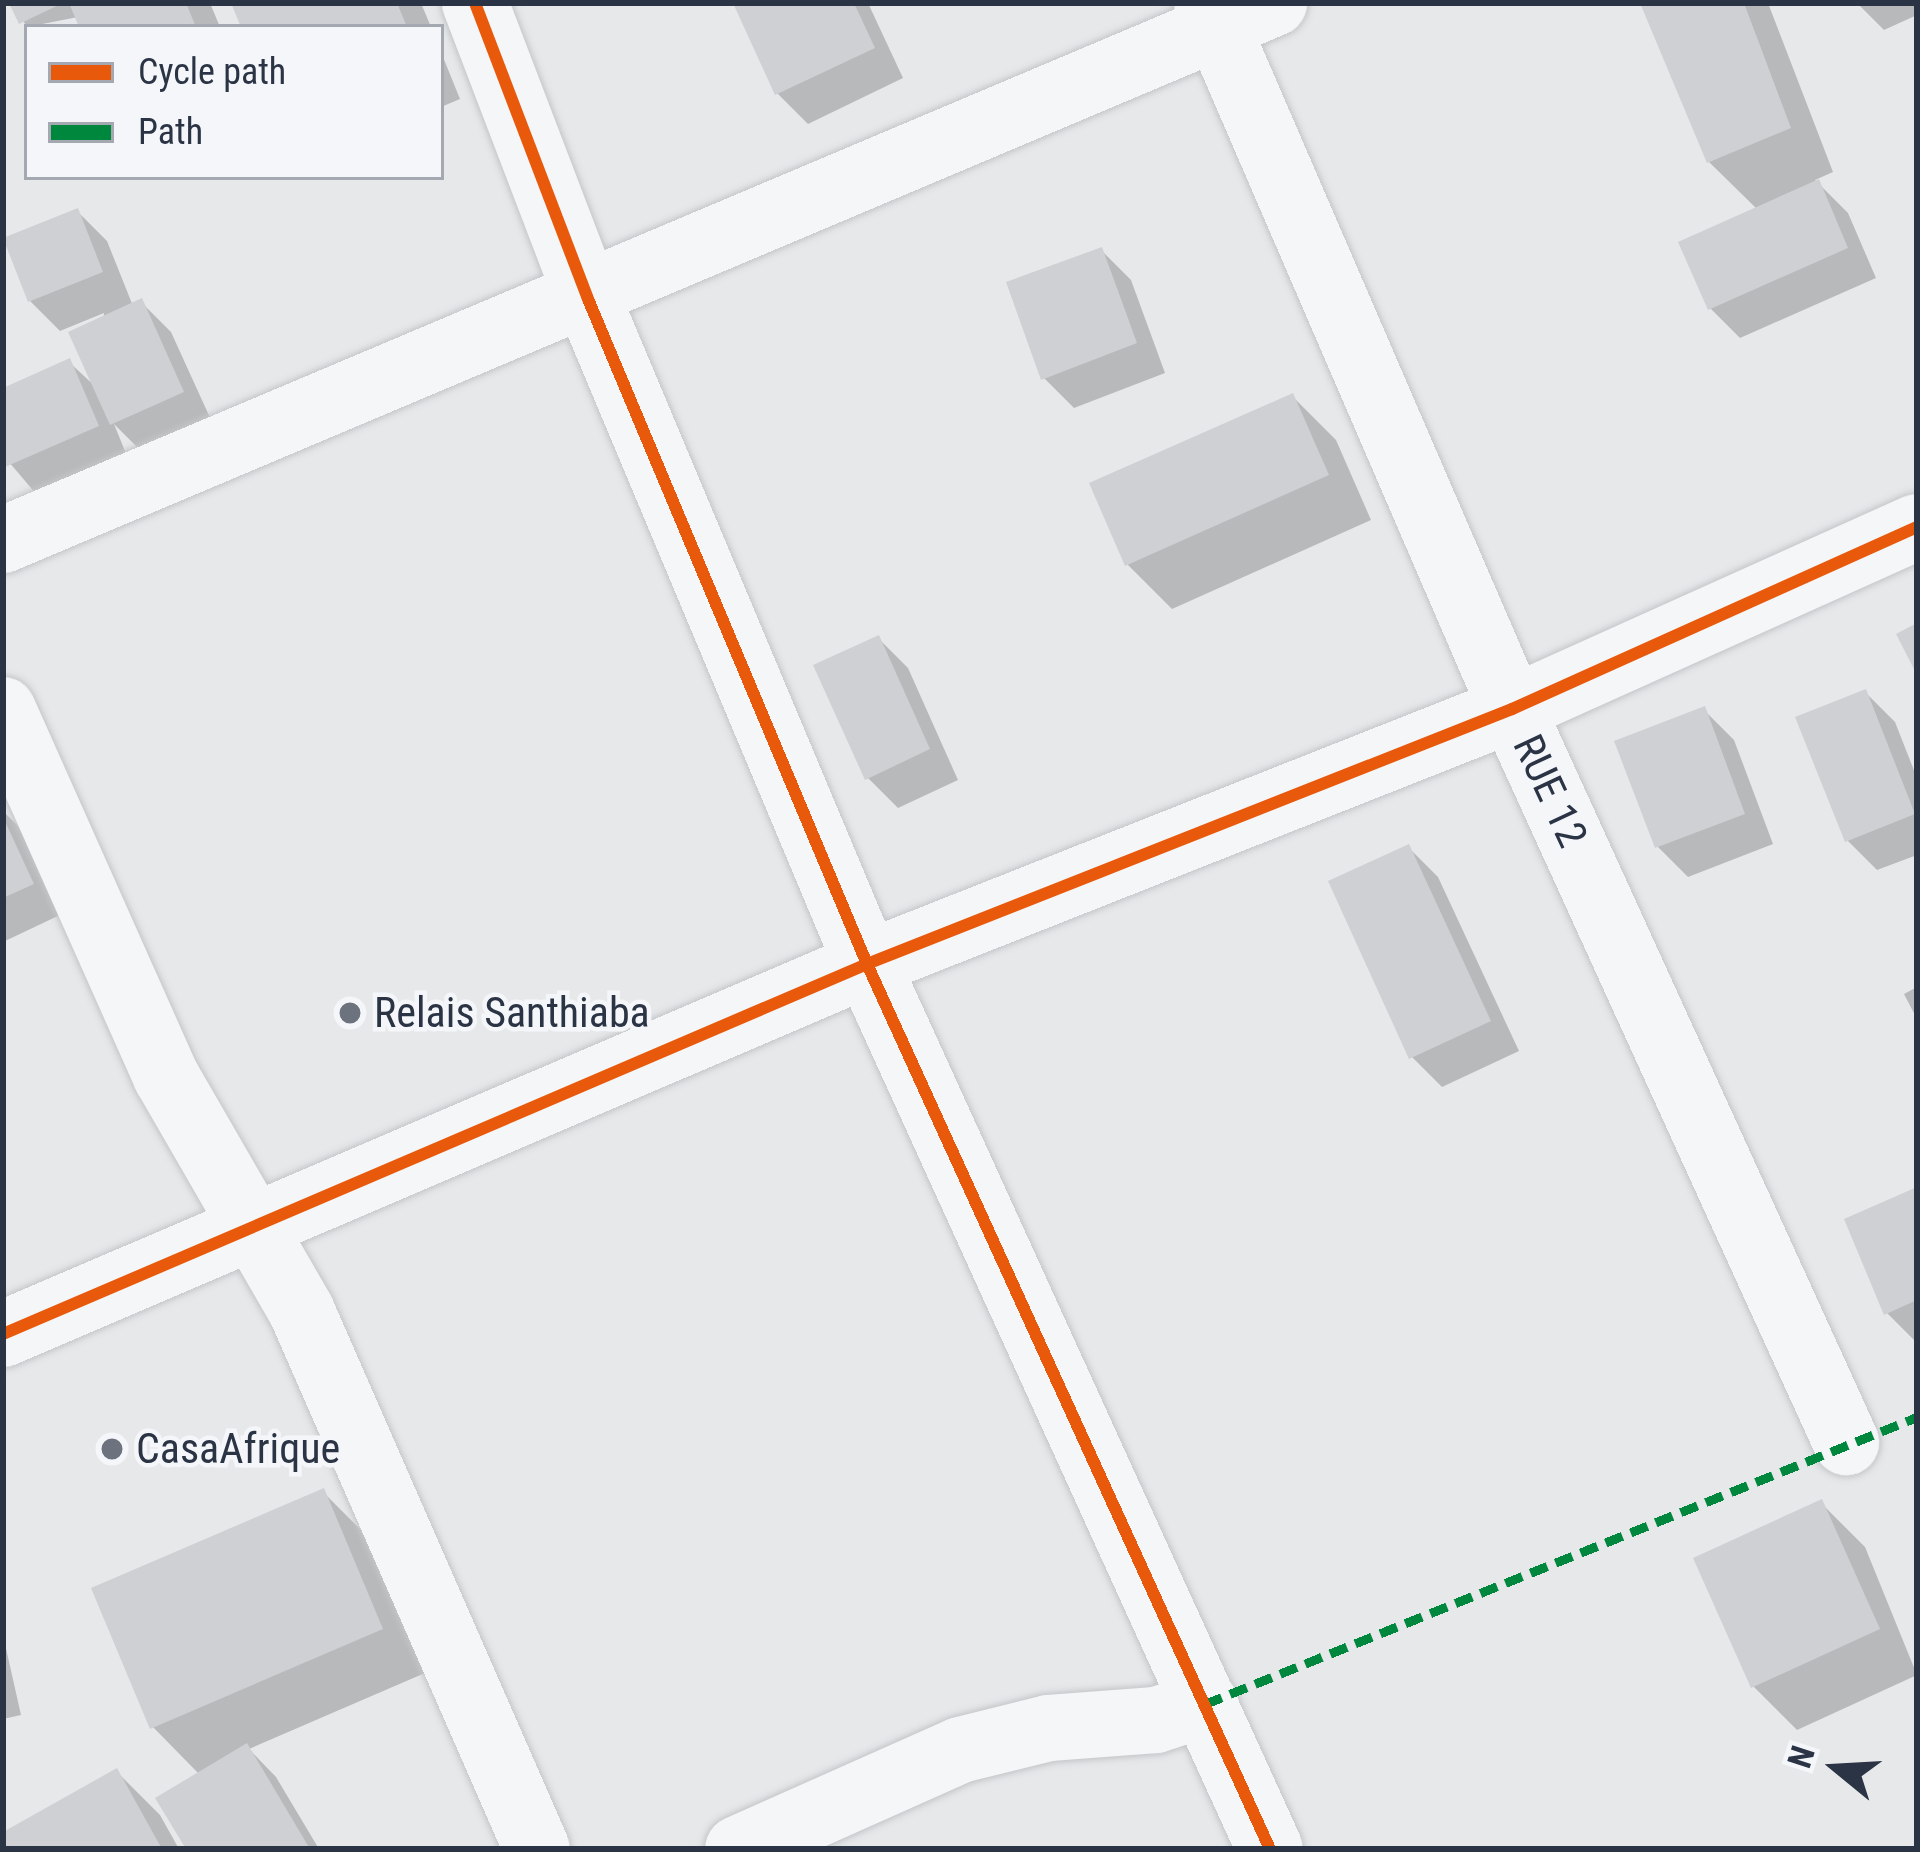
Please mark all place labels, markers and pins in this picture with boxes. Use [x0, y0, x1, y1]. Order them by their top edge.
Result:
place label: Relais Santhiaba [374, 988, 650, 1038]
marker: Relais Santhiaba [337, 1000, 363, 1026]
place label: CasaAfrique [136, 1424, 340, 1474]
marker: CasaAfrique [99, 1436, 125, 1462]

